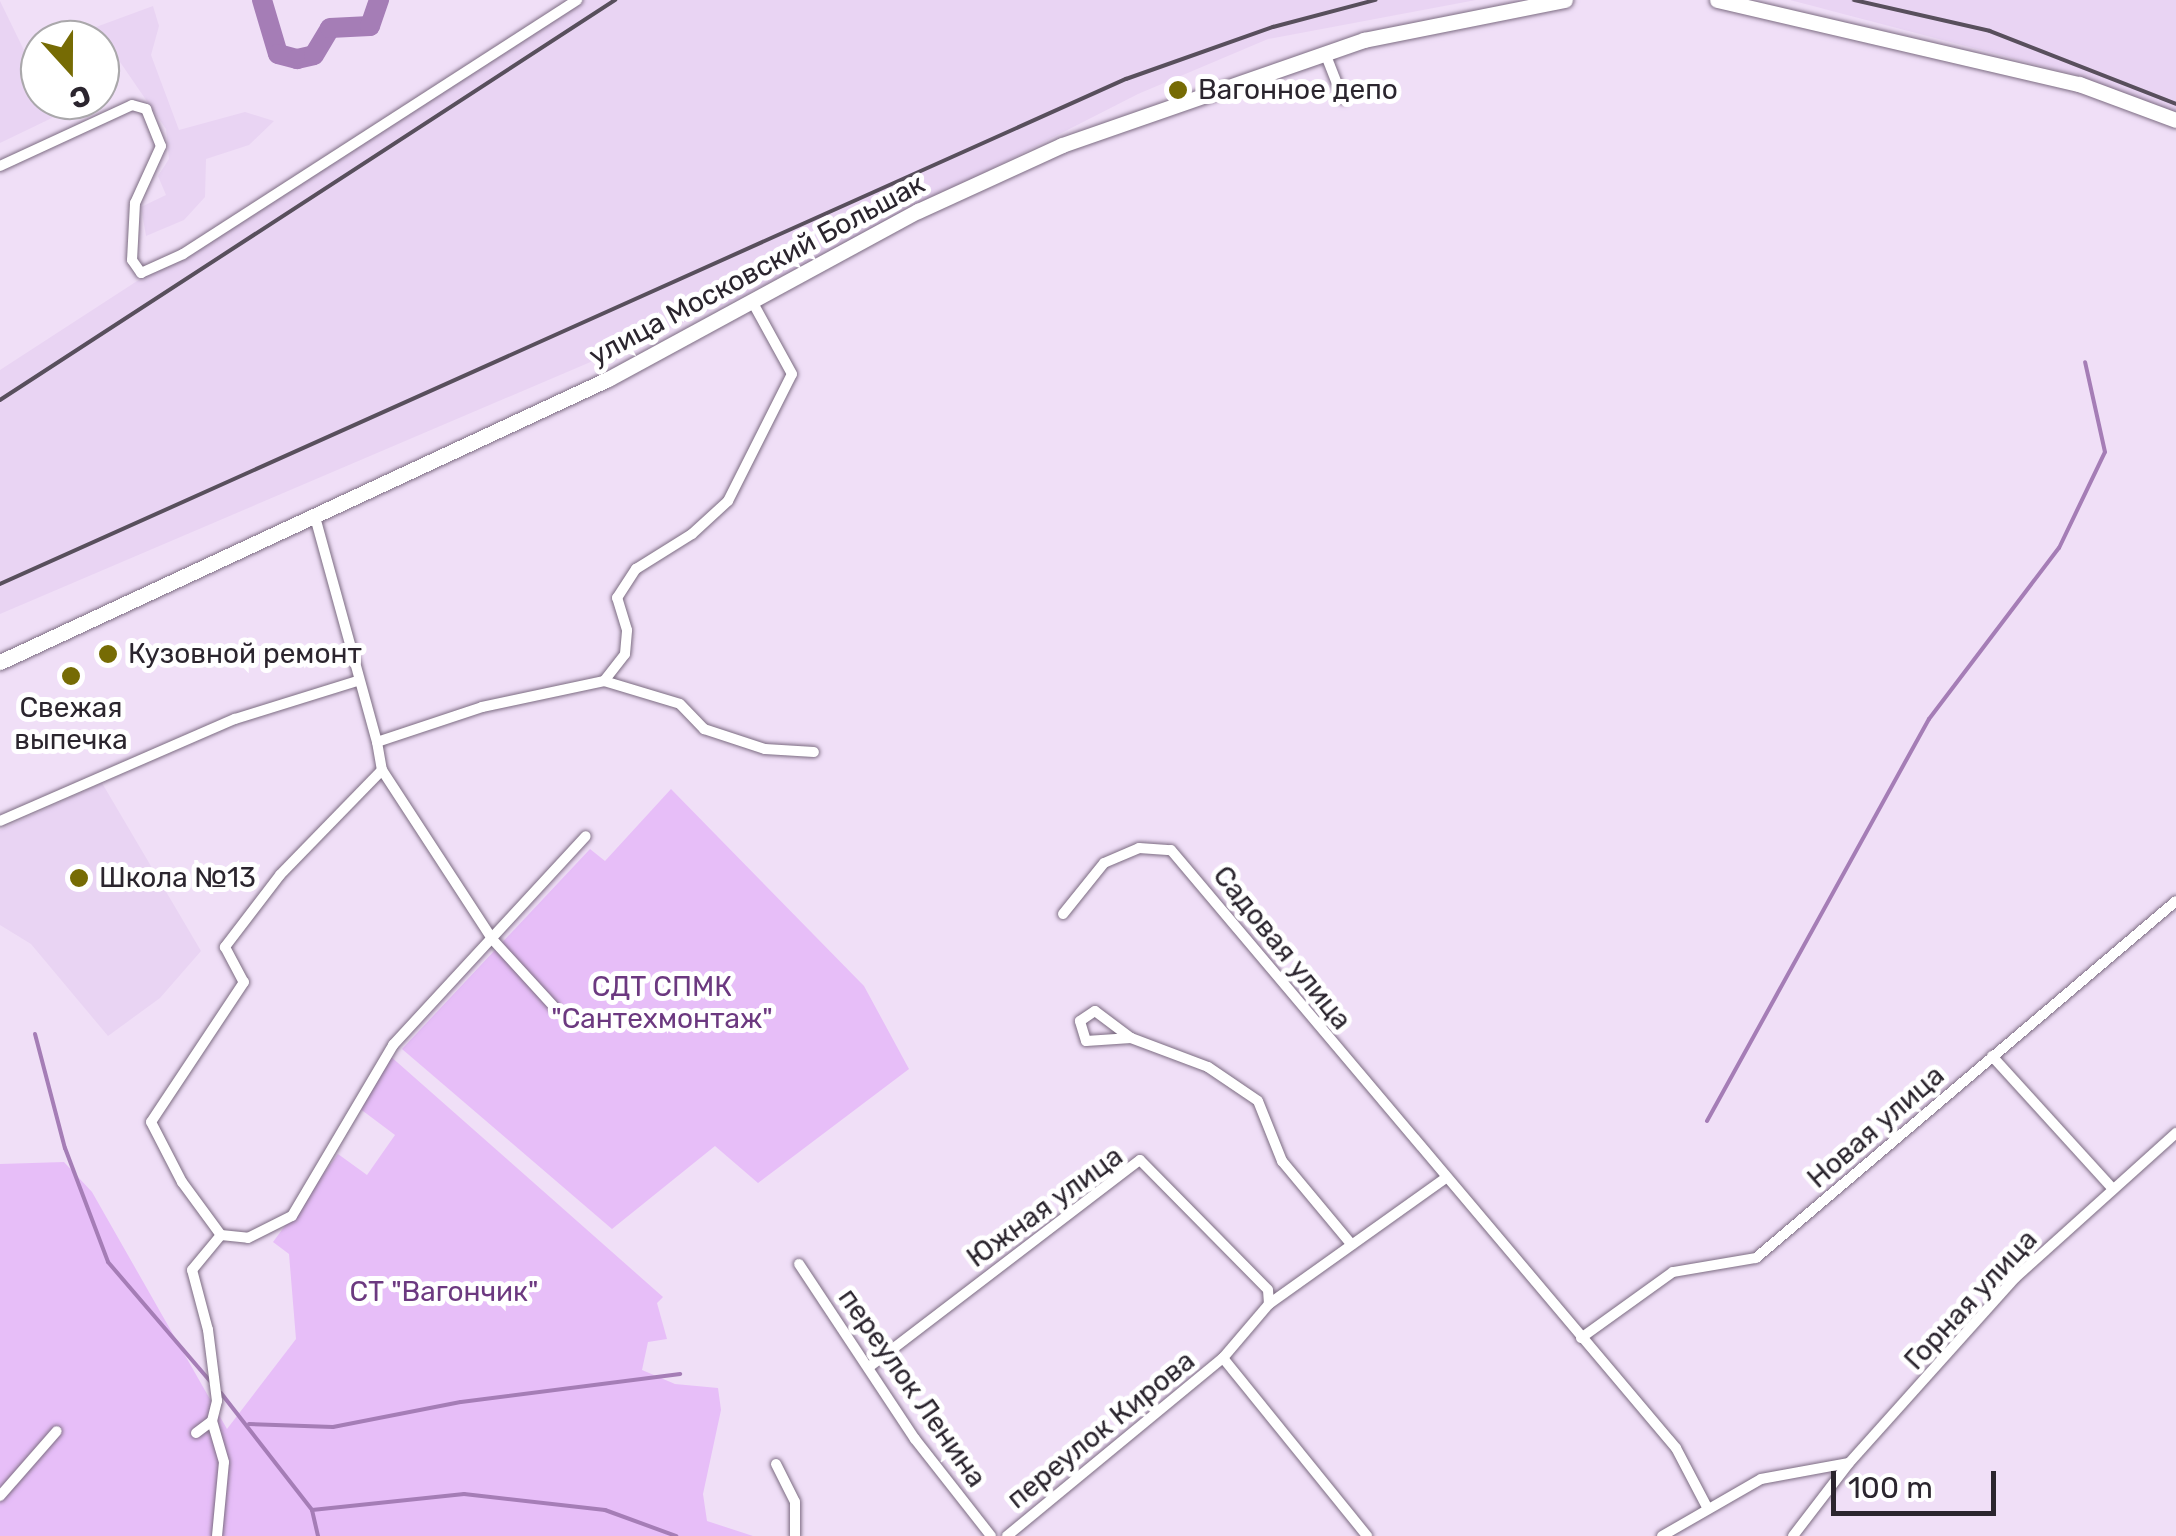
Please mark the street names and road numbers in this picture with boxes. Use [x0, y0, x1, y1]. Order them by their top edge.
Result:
street label: улица Московский Большак [583, 167, 931, 373]
street label: Садовая улица [1206, 859, 1358, 1037]
street label: Новая улица [1801, 1059, 1951, 1195]
street label: Южная улица [961, 1139, 1129, 1275]
street label: Горная улица [1898, 1223, 2044, 1377]
street label: переулок Ленина [831, 1282, 993, 1494]
street label: переулок Кирова [1000, 1344, 1202, 1516]

